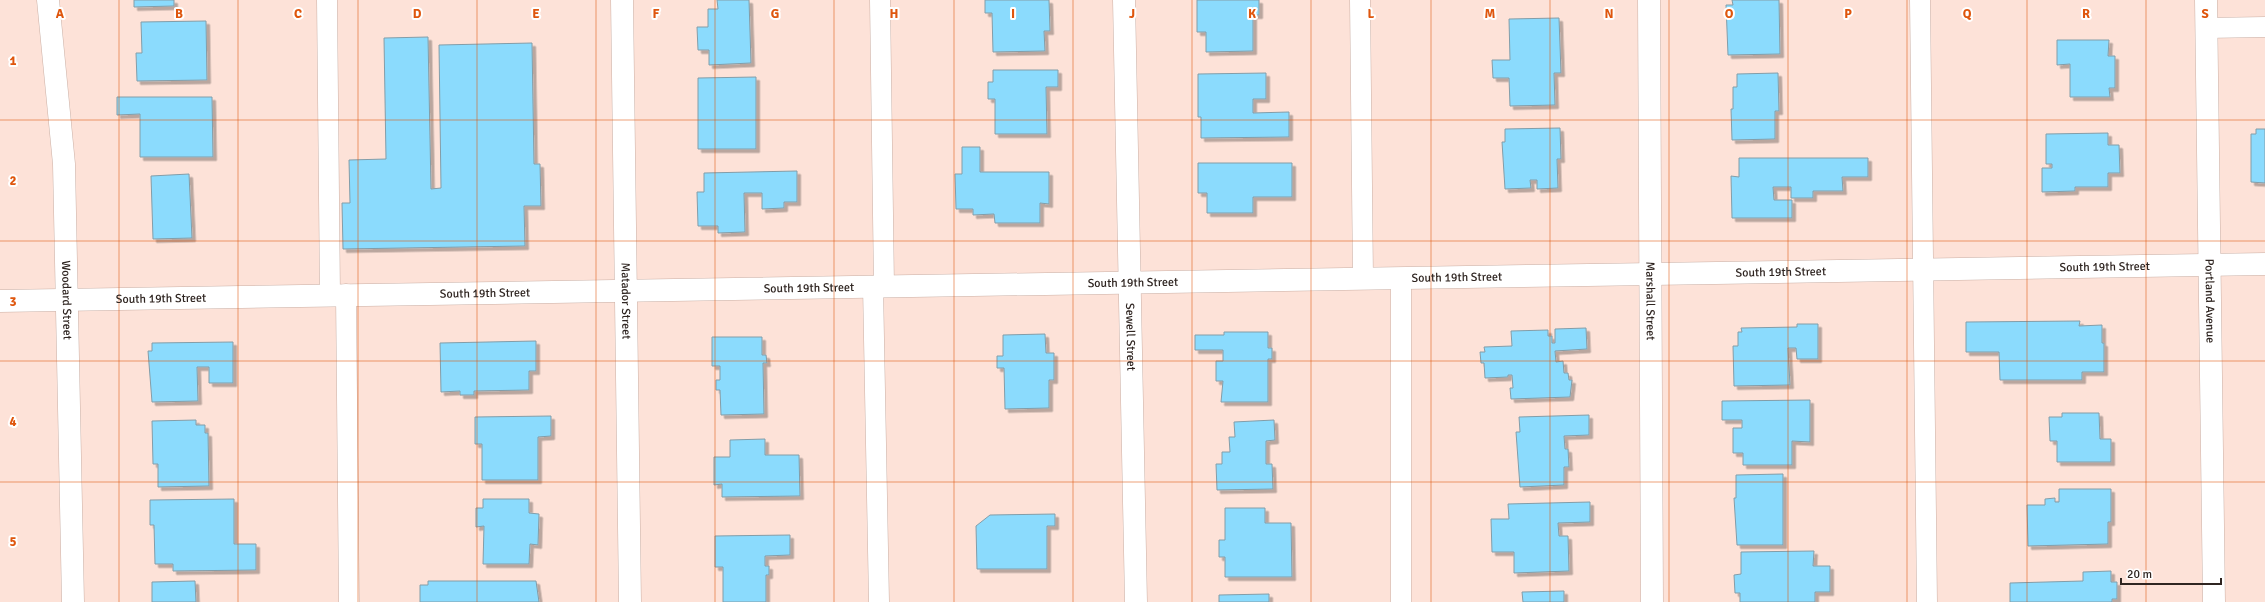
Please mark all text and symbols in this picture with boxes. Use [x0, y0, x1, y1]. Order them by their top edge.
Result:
text: A [56, 6, 65, 22]
text: B [175, 6, 183, 22]
text: C [294, 6, 302, 22]
text: D [413, 6, 422, 22]
text: E [532, 6, 540, 22]
text: F [653, 6, 660, 22]
text: G [771, 6, 779, 22]
text: H [890, 6, 898, 22]
text: I [1011, 6, 1015, 22]
text: J [1129, 6, 1135, 22]
text: K [1248, 6, 1256, 22]
text: L [1368, 6, 1375, 22]
text: M [1485, 6, 1496, 22]
text: N [1604, 6, 1614, 22]
text: O [1725, 6, 1734, 22]
text: P [1844, 6, 1852, 22]
text: Q [1963, 6, 1972, 22]
text: R [2082, 6, 2090, 22]
text: S [2201, 6, 2209, 22]
text: 1 [9, 53, 17, 69]
text: 2 [9, 173, 17, 189]
street label: South 19th Street [2059, 258, 2150, 275]
street label: Portland Avenue [2202, 259, 2218, 343]
street label: Woodard Street [58, 260, 75, 340]
street label: Marshall Street [1643, 261, 1658, 341]
street label: Matador Street [618, 262, 634, 340]
street label: South 19th Street [1735, 264, 1826, 280]
street label: South 19th Street [1411, 269, 1502, 285]
street label: South 19th Street [1087, 274, 1178, 291]
street label: South 19th Street [763, 280, 854, 296]
street label: South 19th Street [440, 285, 530, 301]
street label: South 19th Street [116, 290, 206, 307]
text: 3 [9, 294, 17, 310]
street label: Sewell Street [1123, 303, 1139, 371]
text: 4 [9, 414, 17, 430]
text: 5 [9, 534, 17, 550]
scale bar [2121, 560, 2221, 586]
text: 20 m [2127, 567, 2152, 582]

